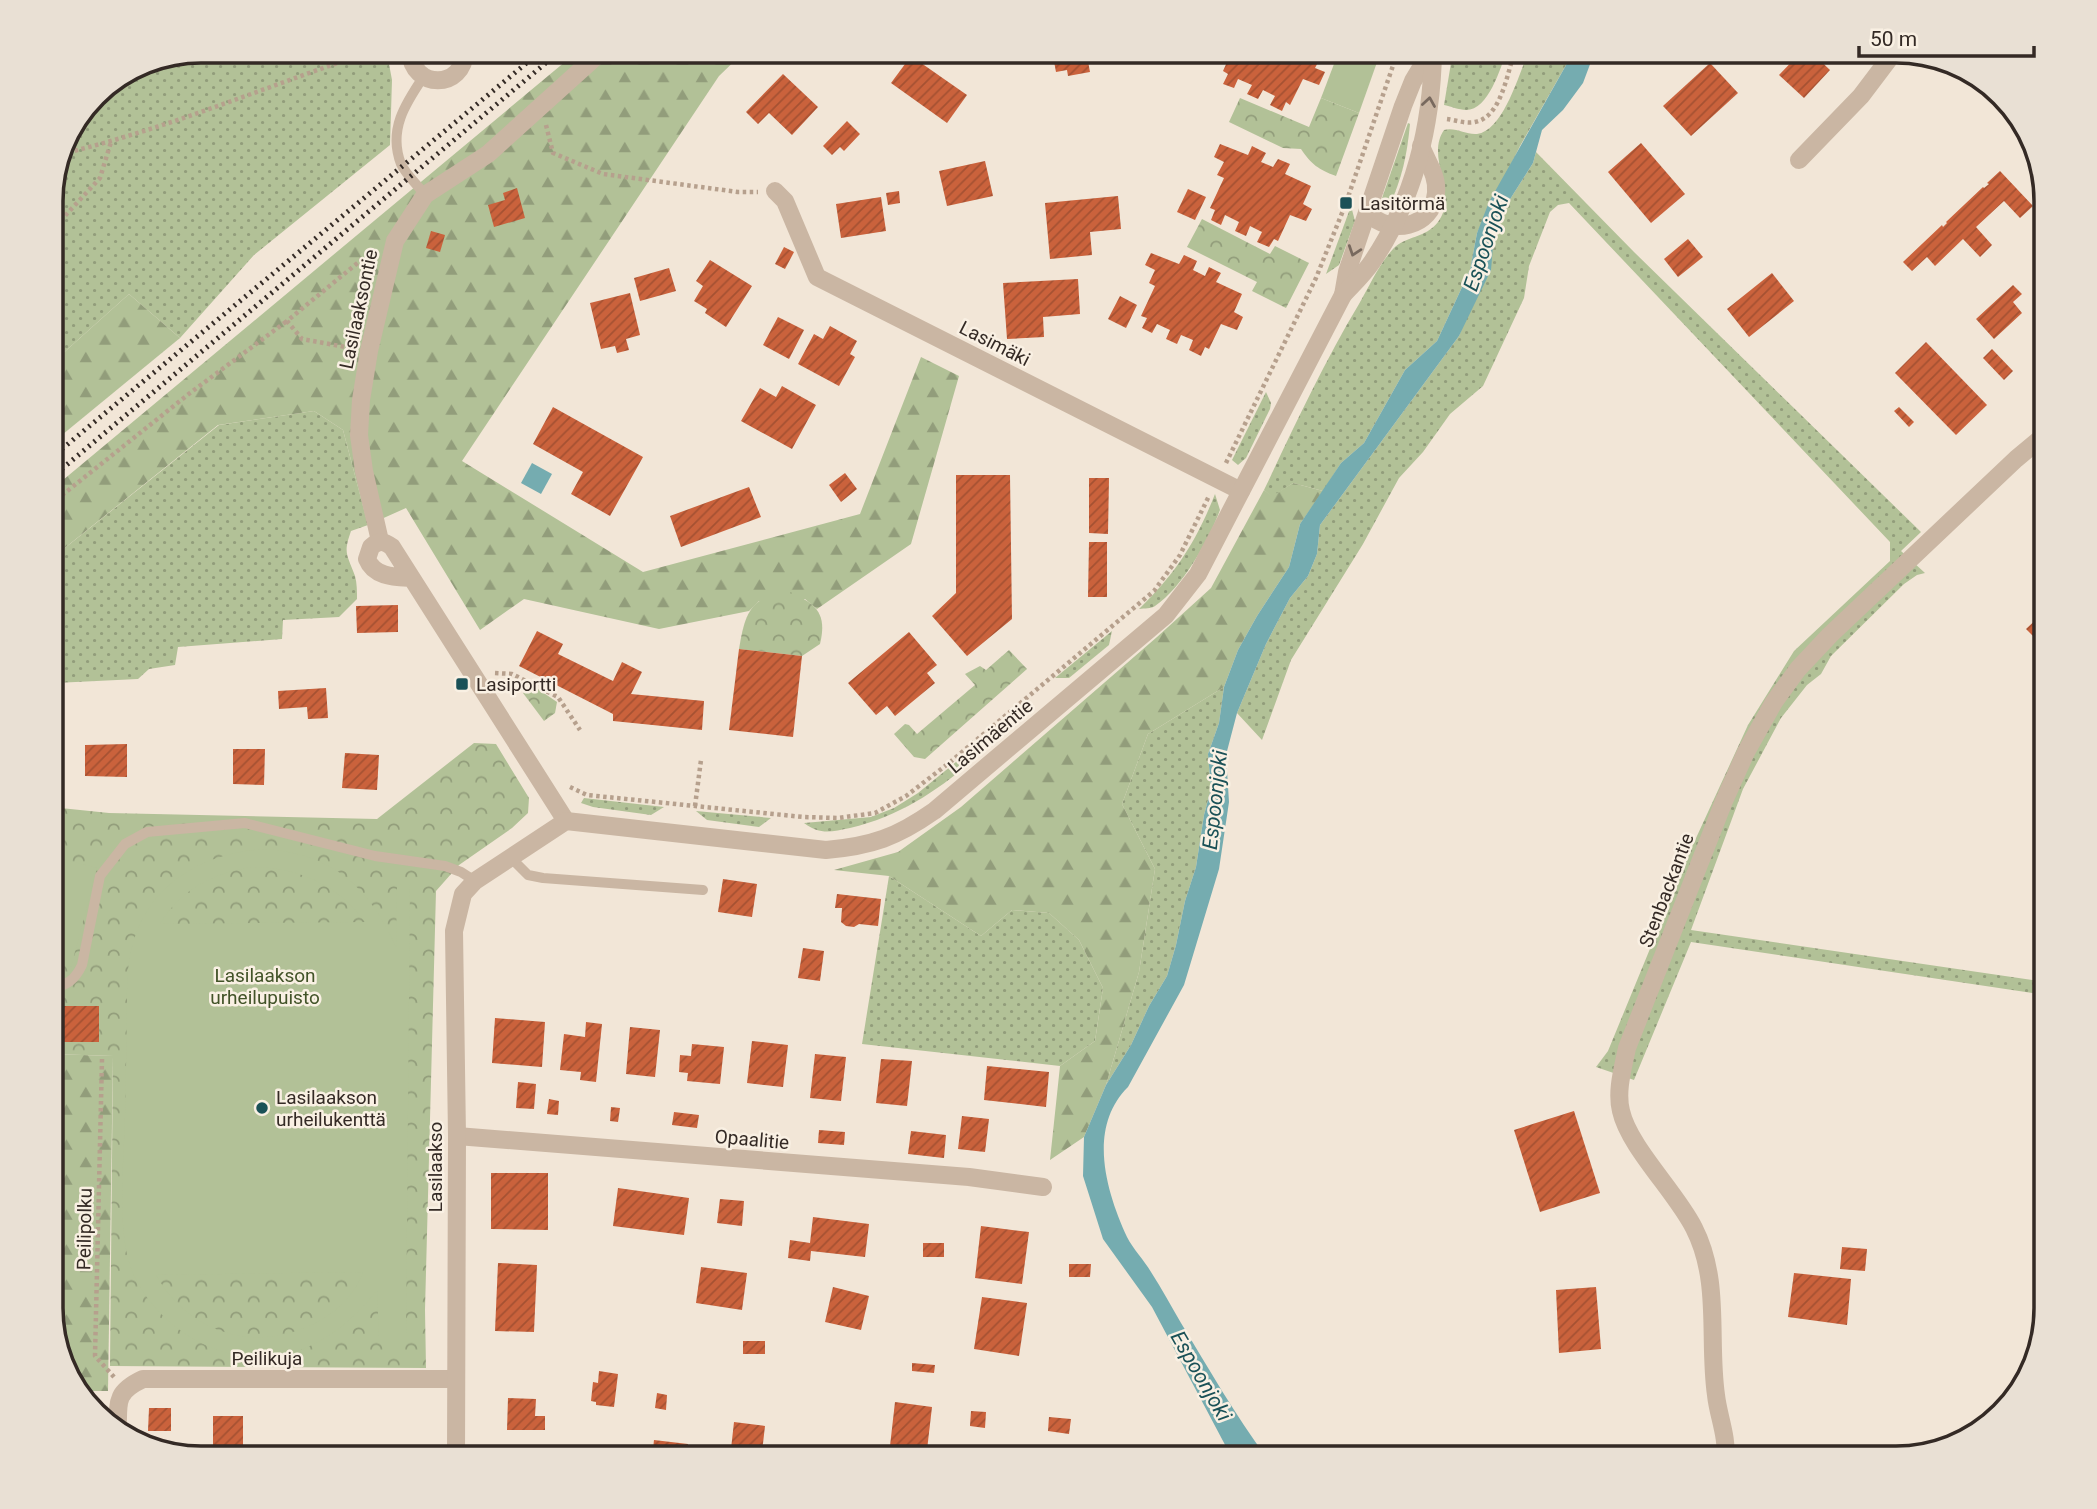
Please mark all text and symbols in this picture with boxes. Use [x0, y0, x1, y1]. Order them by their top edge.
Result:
scale bar [1859, 14, 2034, 58]
text: 50 m [1870, 27, 1917, 51]
one-way arrow [1421, 96, 1436, 108]
place label: Lasitörmä [1360, 192, 1445, 215]
water label: Espoonjoki [1458, 192, 1514, 294]
marker: Lasitörmä [1338, 195, 1354, 211]
one-way arrow [1348, 244, 1362, 256]
street label: Lasilaaksontie [335, 247, 382, 371]
street label: Lasimäki [956, 316, 1034, 371]
place label: Lasiportti [476, 673, 556, 696]
marker: Lasiportti [454, 676, 470, 692]
street label: Lasimäentie [943, 694, 1037, 778]
water label: Espoonjoki [1198, 749, 1232, 851]
street label: Stenbackantie [1634, 830, 1699, 950]
park label: Lasilaakson urheilupuisto [210, 964, 320, 1009]
place label: Lasilaakson urheilukenttä [276, 1086, 386, 1131]
marker: Lasilaakson urheilukenttä [254, 1100, 270, 1116]
street label: Lasilaakso [424, 1122, 447, 1212]
street label: Opaalitie [714, 1125, 790, 1154]
street label: Peilipolku [72, 1188, 97, 1270]
water label: Espoonjoki [1166, 1327, 1236, 1425]
street label: Peilikuja [232, 1347, 302, 1370]

